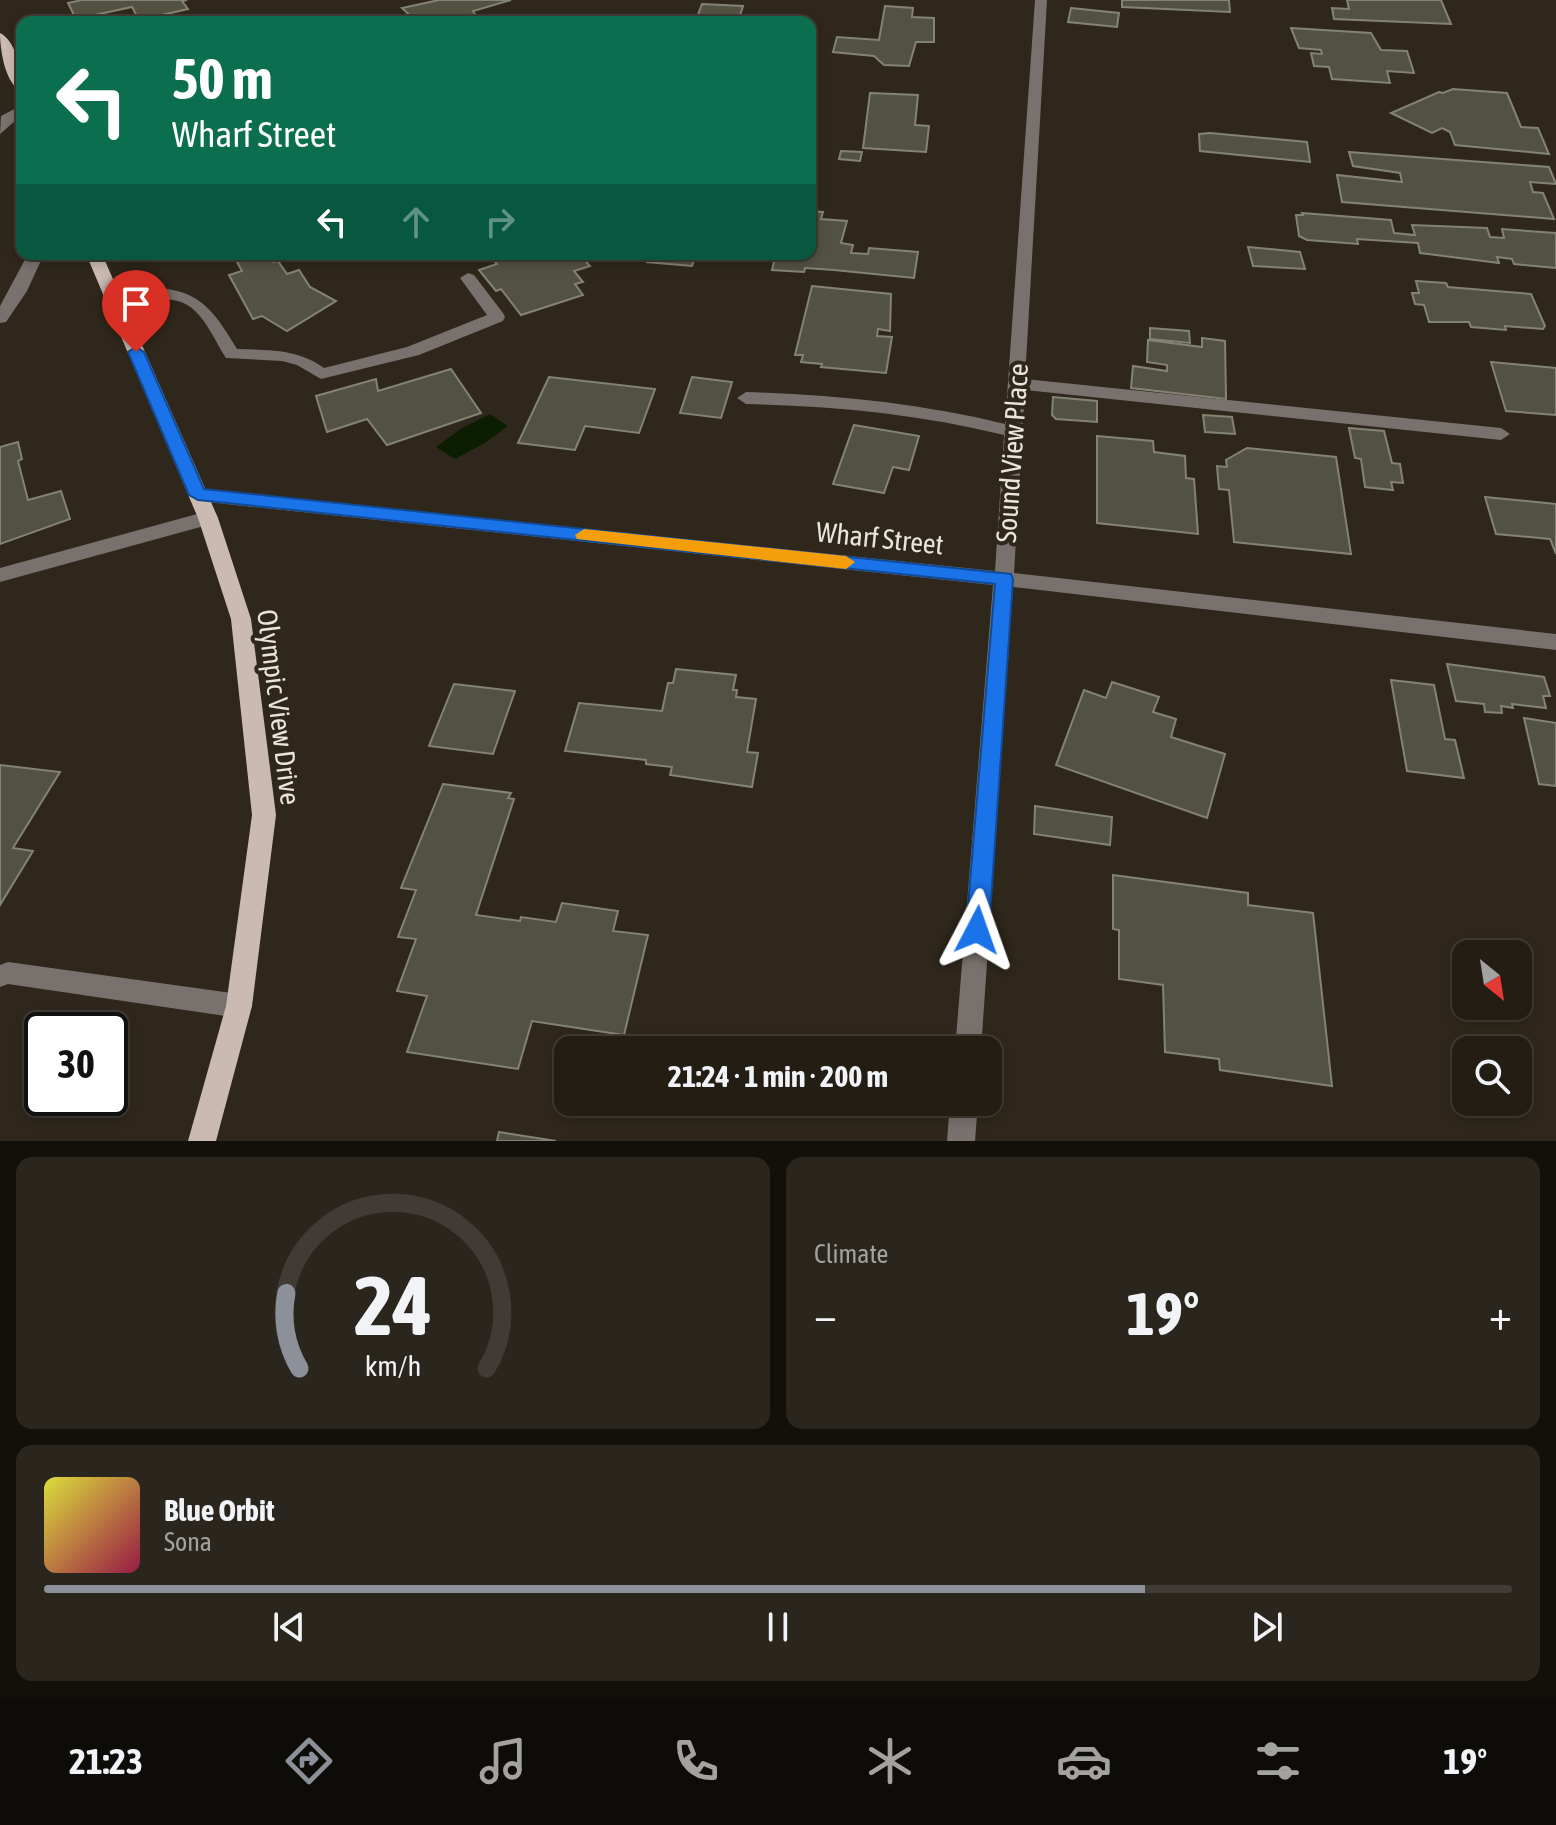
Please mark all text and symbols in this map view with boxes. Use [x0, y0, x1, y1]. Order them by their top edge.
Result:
text: 50 m [172, 47, 273, 111]
icon: left [40, 48, 144, 152]
text: Wharf Street [172, 113, 336, 155]
icon: left [310, 200, 354, 244]
icon: ahead [394, 200, 438, 244]
icon: right [478, 200, 522, 244]
pin [102, 270, 170, 352]
icon: arrive [114, 282, 158, 326]
street label: Sound View Place [990, 362, 1034, 544]
street label: Wharf Street [815, 515, 945, 561]
street label: Olympic View Drive [251, 607, 307, 807]
position arrow [935, 888, 1019, 972]
north arrow [1452, 940, 1532, 1020]
map controls [1452, 940, 1532, 1116]
speed limit sign: 30 [24, 1012, 128, 1116]
button: search [1452, 1036, 1532, 1116]
text: 21:24 · 1 min · 200 m [668, 1059, 888, 1093]
text: Climate [814, 1239, 888, 1269]
text: 24 [354, 1257, 432, 1353]
text: 19° [1127, 1279, 1199, 1348]
text: − [814, 1289, 837, 1339]
text: + [1489, 1289, 1512, 1339]
text: km/h [365, 1349, 421, 1382]
text: Blue Orbit [164, 1493, 275, 1527]
text: Sona [164, 1527, 212, 1557]
icon: previous [267, 1605, 311, 1649]
icon: pause [756, 1605, 800, 1649]
icon: next [1245, 1605, 1289, 1649]
icon: directions [281, 1733, 337, 1789]
icon: music [475, 1733, 531, 1789]
icon: phone [668, 1733, 724, 1789]
icon: climate [862, 1733, 918, 1789]
icon: car [1056, 1733, 1112, 1789]
icon: filters [1250, 1733, 1306, 1789]
text: 21:23 [69, 1740, 143, 1782]
text: 19° [1443, 1740, 1487, 1782]

